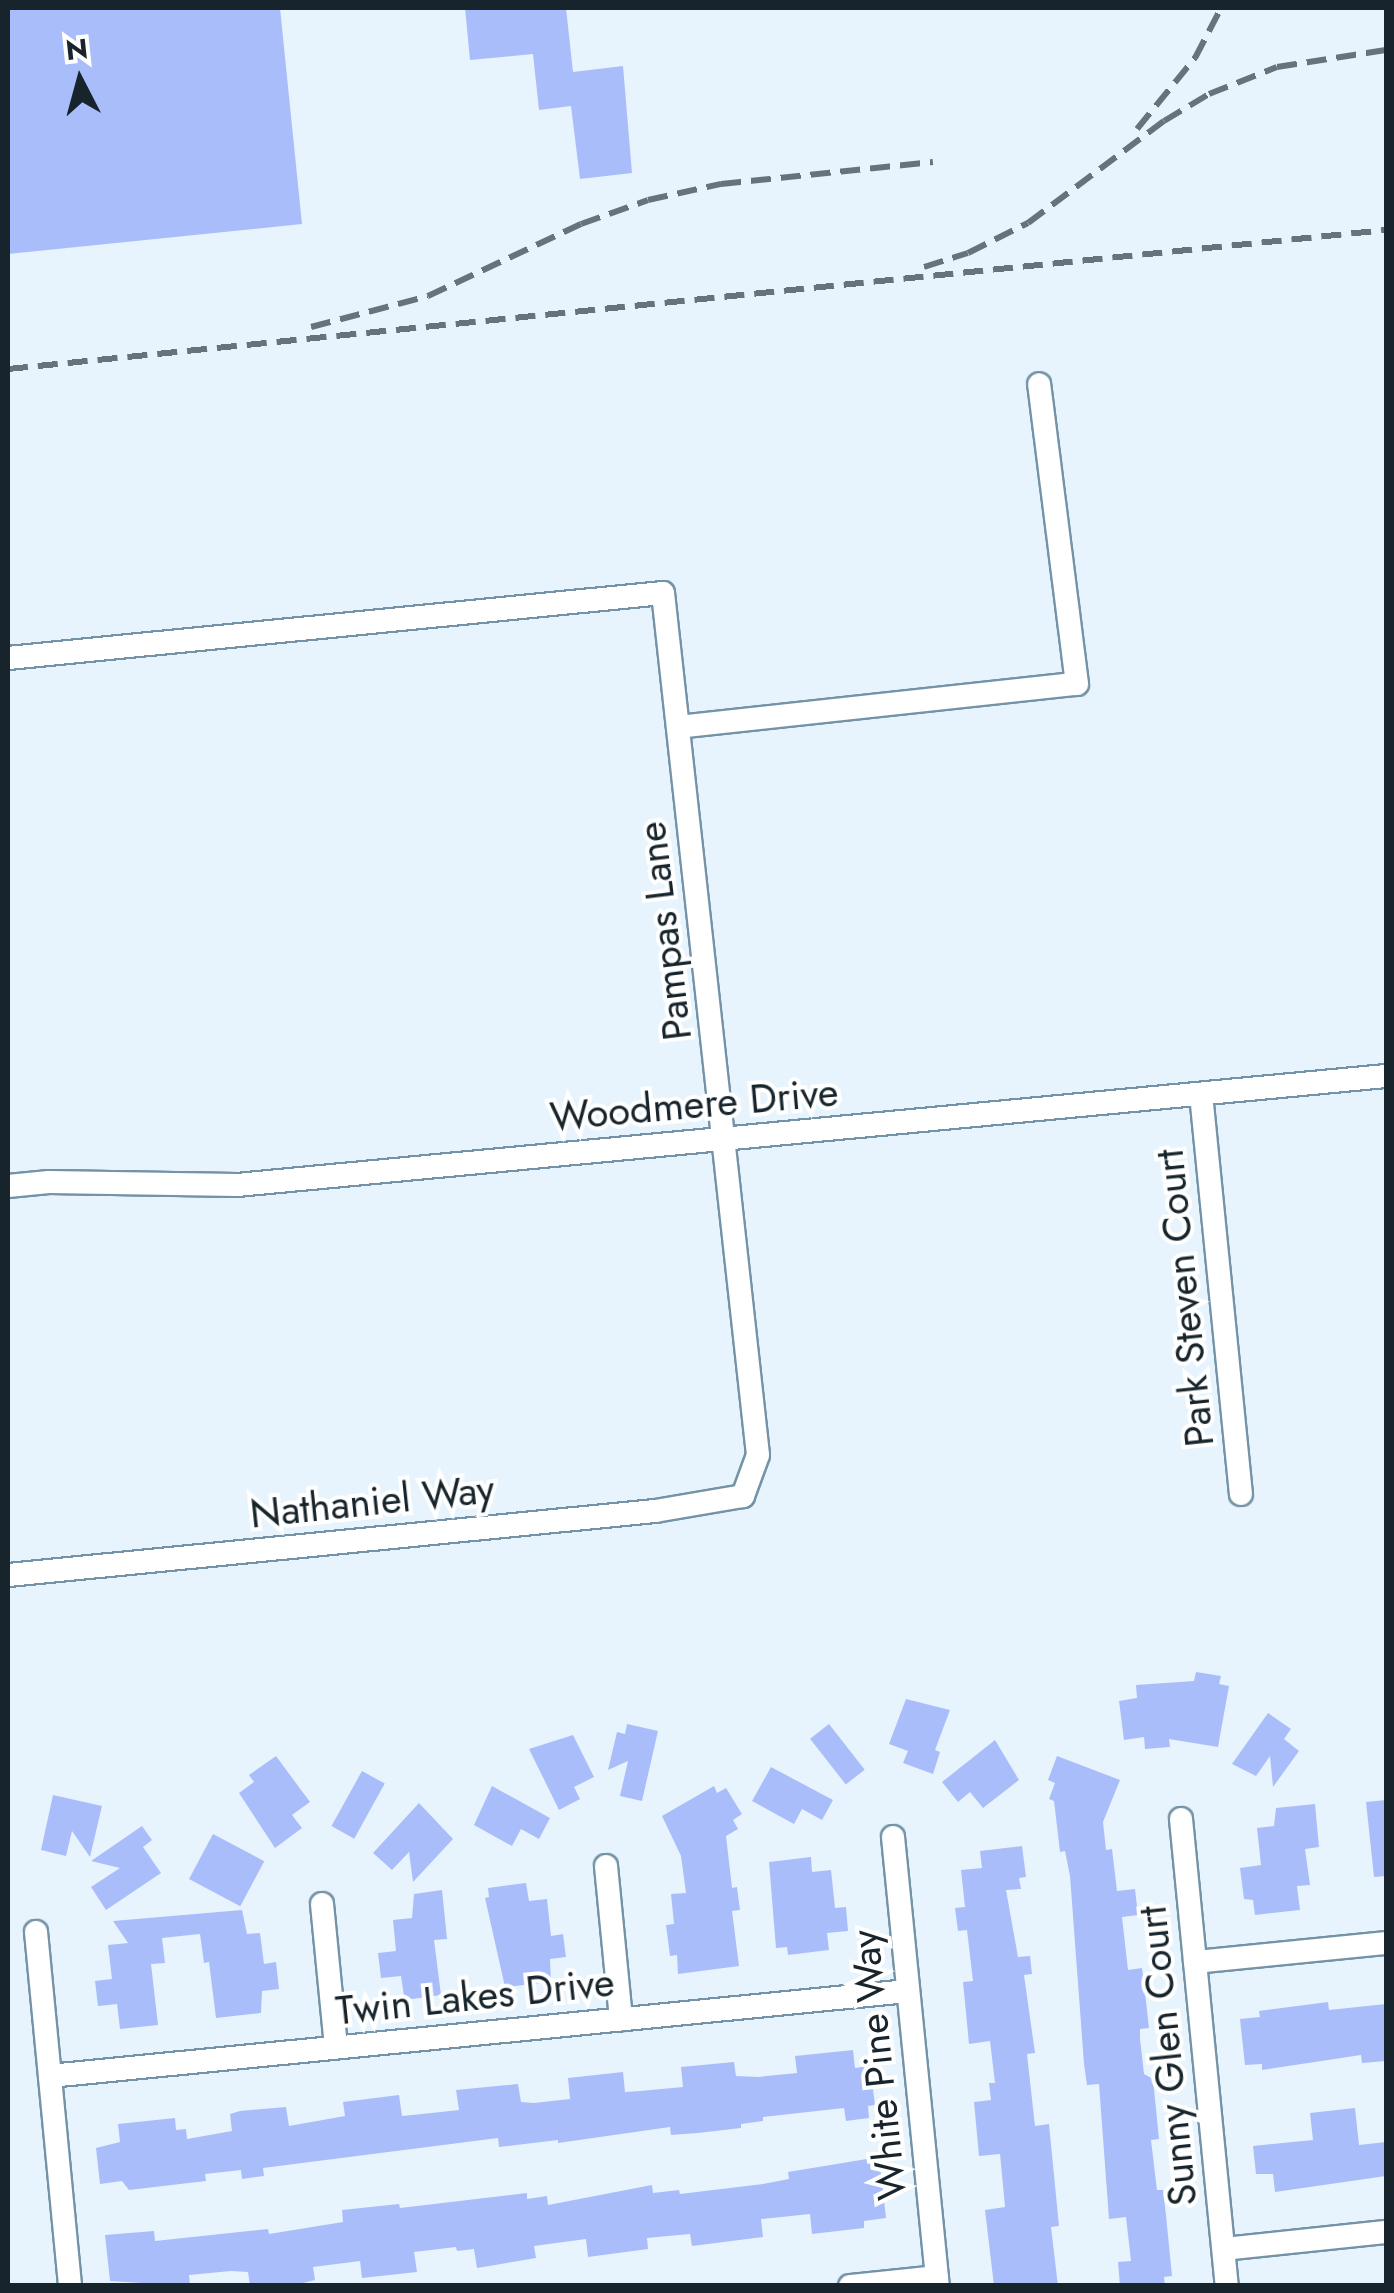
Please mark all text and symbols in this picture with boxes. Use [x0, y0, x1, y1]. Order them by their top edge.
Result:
text: N [64, 28, 90, 71]
north arrow [30, 30, 130, 130]
street label: Pampas Lane [627, 819, 701, 1043]
street label: Woodmere Drive [548, 1067, 840, 1141]
street label: Park Steven Court [1145, 1147, 1223, 1449]
street label: Nathaniel Way [247, 1464, 497, 1538]
street label: Sunny Glen Court [1127, 1903, 1207, 2209]
street label: White Pine Way [840, 1928, 916, 2202]
street label: Twin Lakes Drive [333, 1958, 617, 2034]

